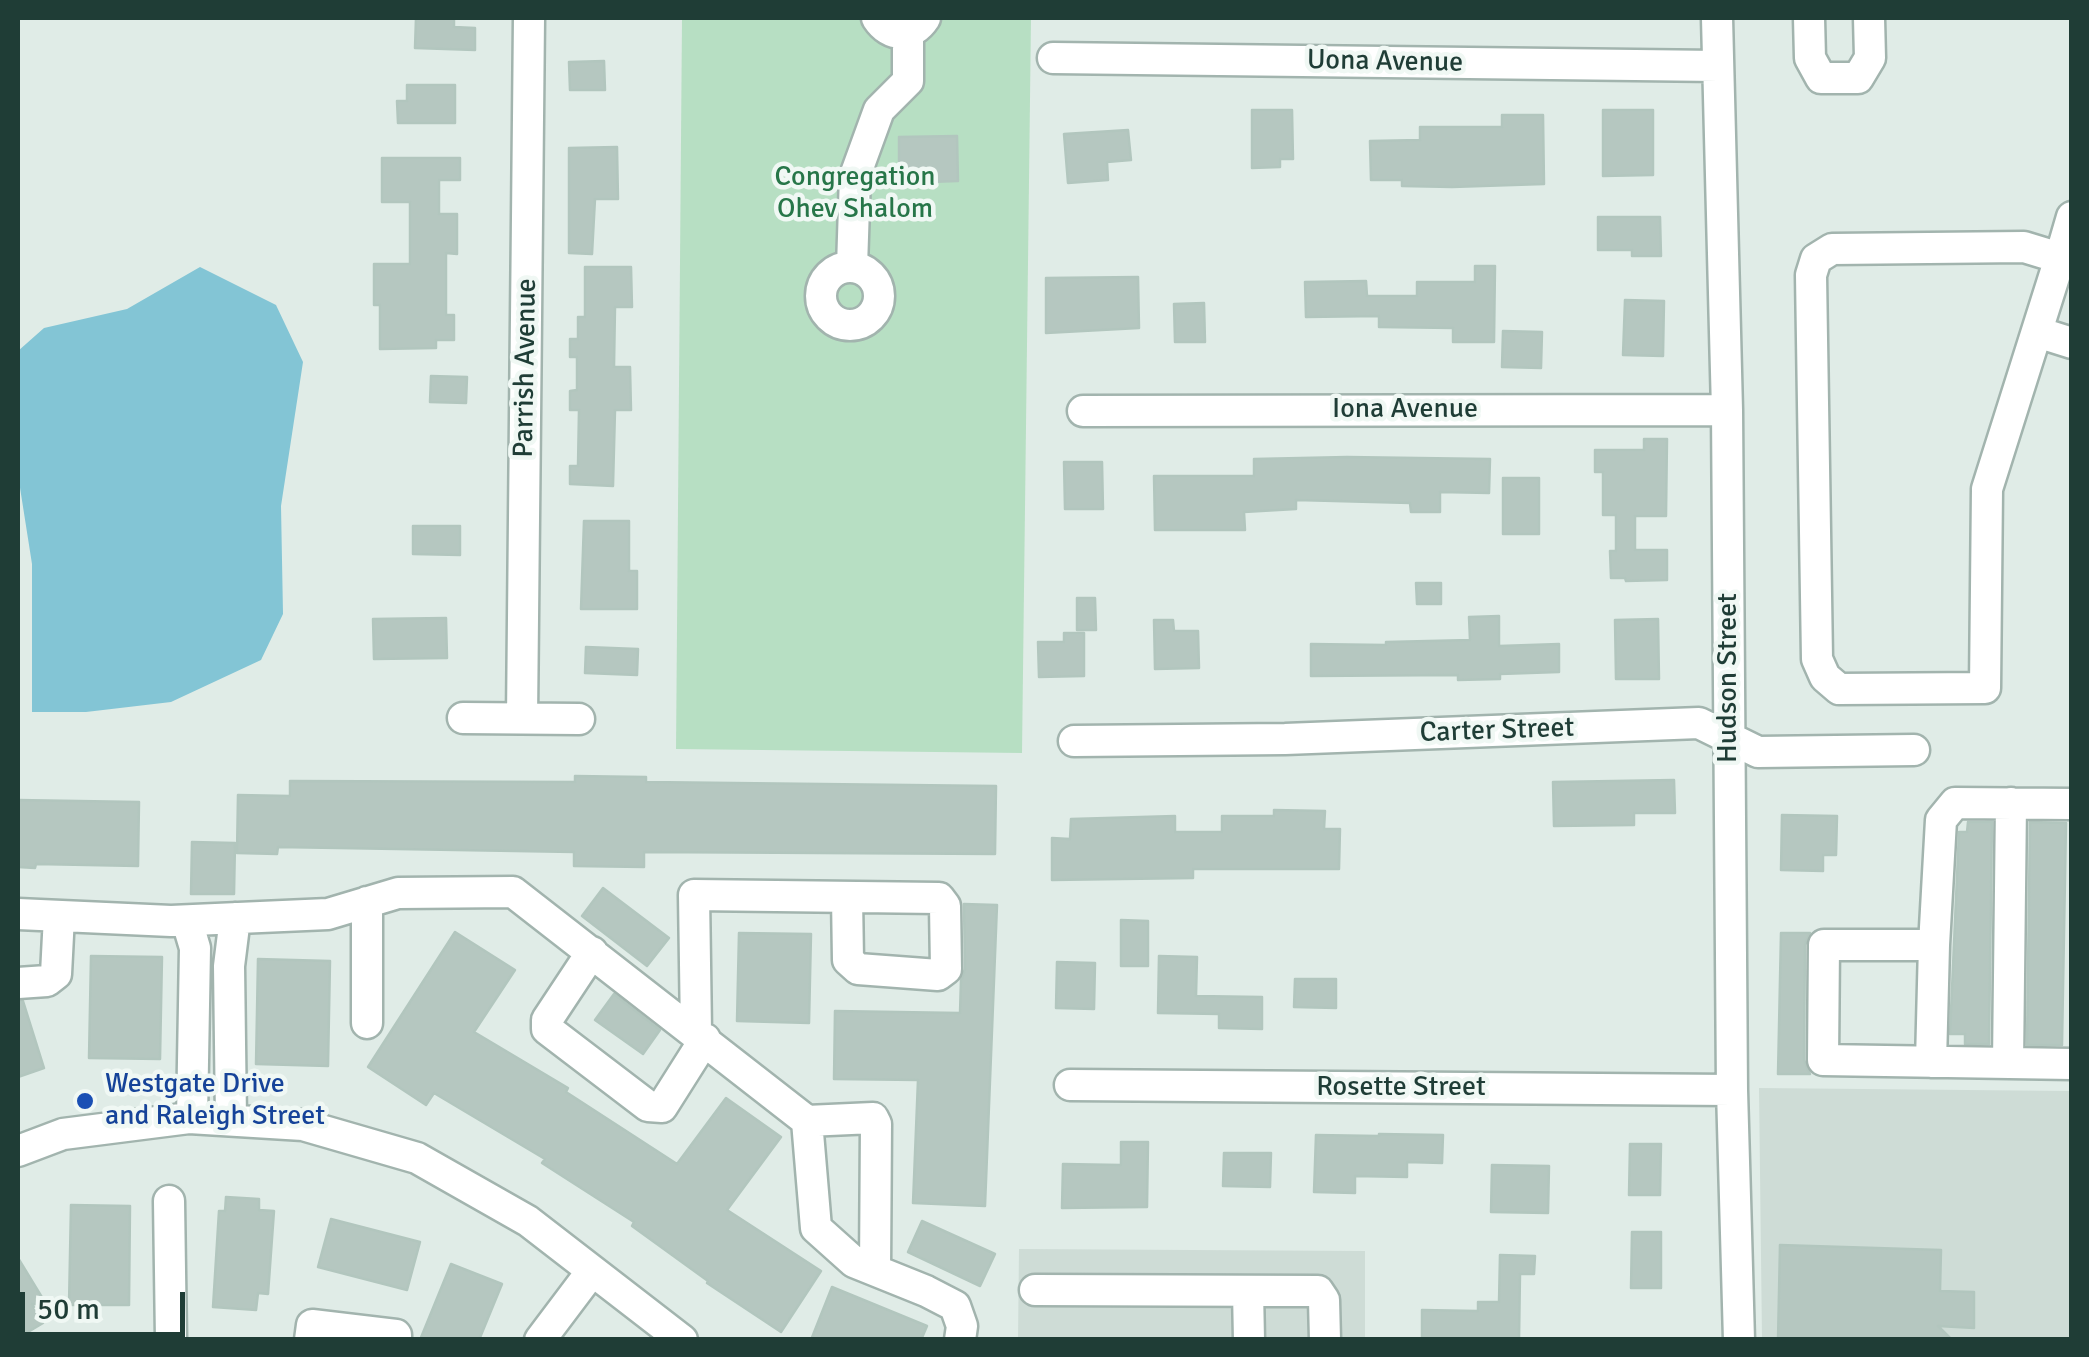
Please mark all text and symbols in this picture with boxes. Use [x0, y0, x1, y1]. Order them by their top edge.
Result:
street label: Uona Avenue [1306, 44, 1464, 80]
park label: Congregation Ohev Shalom [774, 161, 936, 227]
street label: Parrish Avenue [508, 278, 544, 458]
street label: Iona Avenue [1332, 393, 1478, 427]
street label: Hudson Street [1712, 593, 1746, 763]
street label: Carter Street [1419, 712, 1575, 750]
place label: Westgate Drive and Raleigh Street [105, 1068, 325, 1134]
street label: Rosette Street [1316, 1071, 1486, 1105]
marker: Westgate Drive and Raleigh Street [74, 1090, 96, 1112]
scale bar [25, 1272, 190, 1334]
text: 50 m [37, 1291, 100, 1328]

